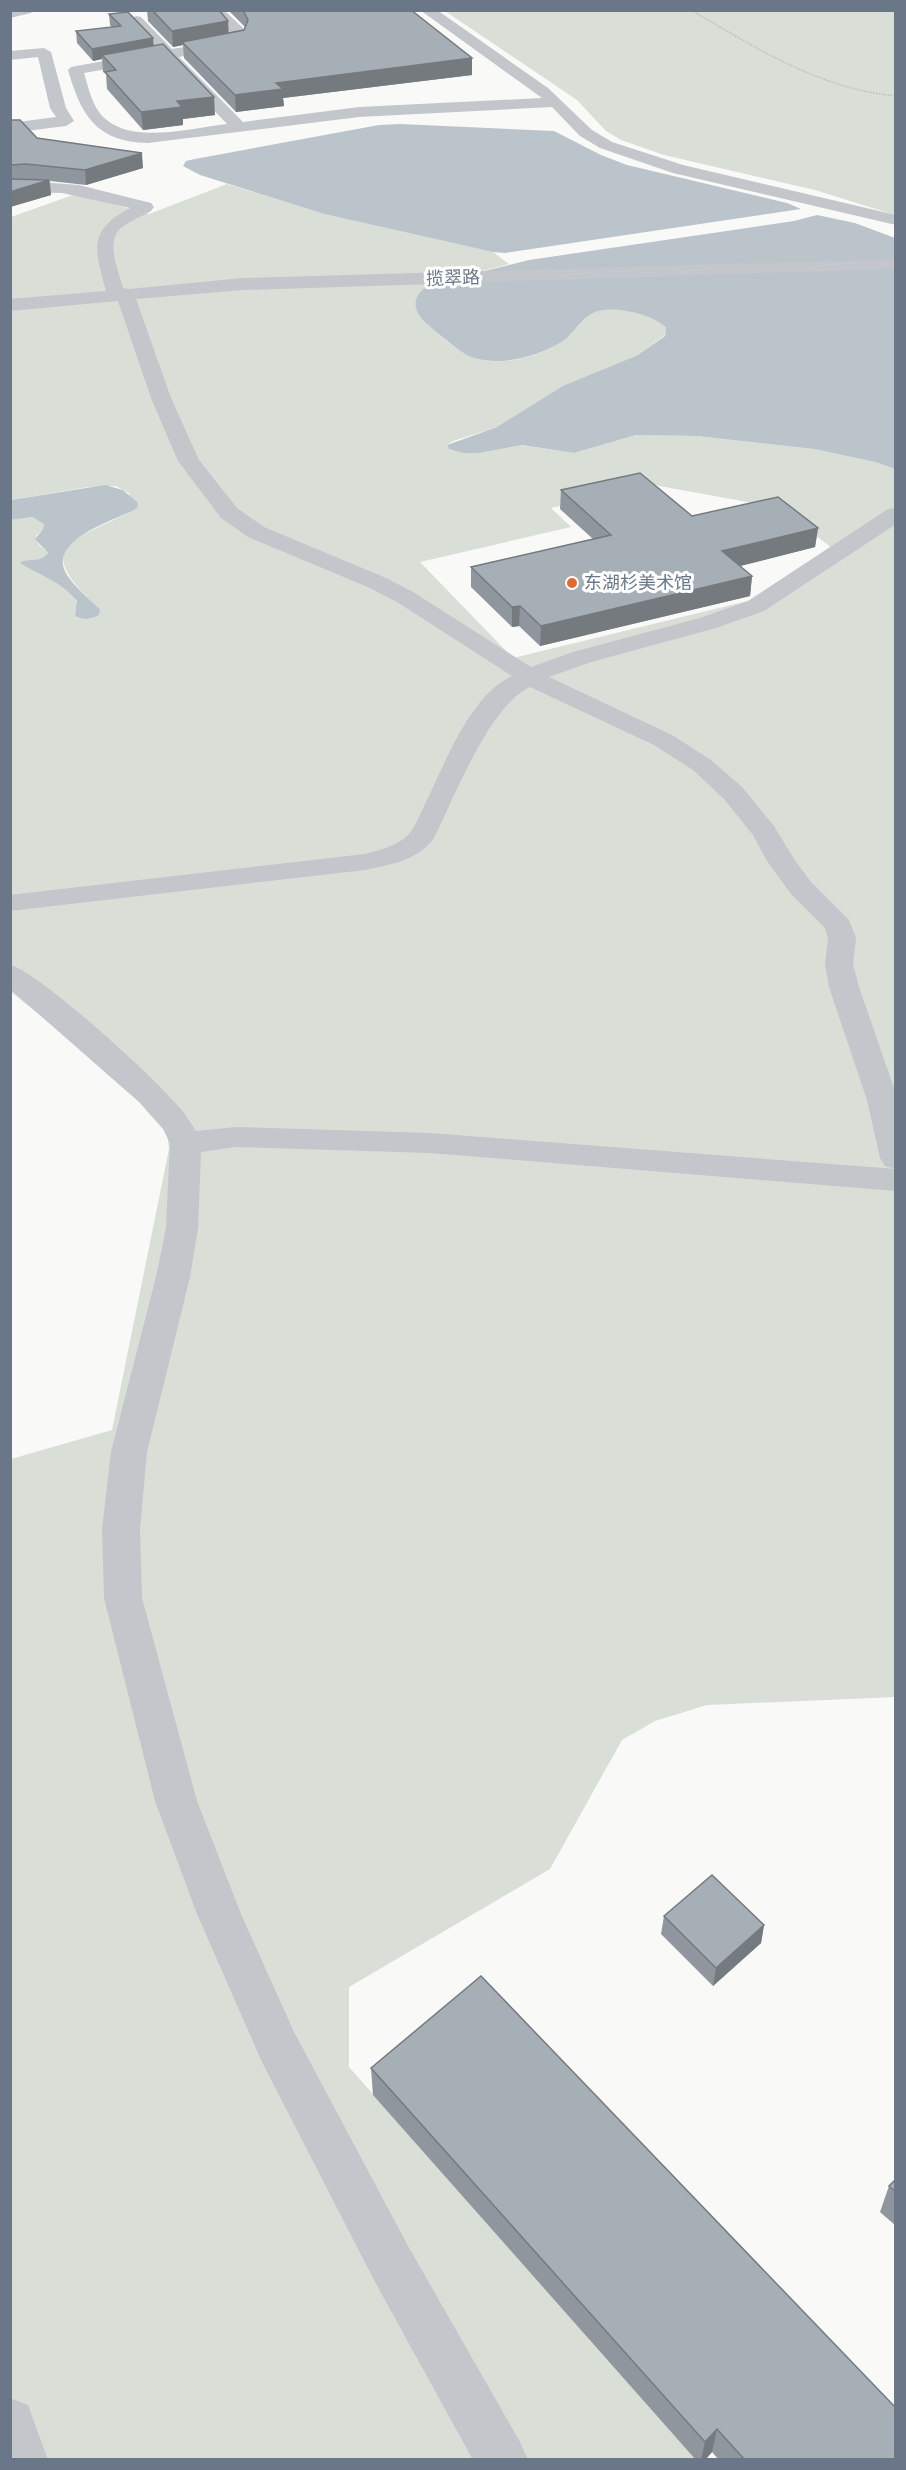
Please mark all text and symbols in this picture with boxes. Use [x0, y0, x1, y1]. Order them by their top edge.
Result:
street label: 揽翠路 [426, 266, 480, 290]
place label: 东湖杉美术馆 [584, 572, 692, 594]
marker: 东湖杉美术馆 [565, 576, 579, 590]

